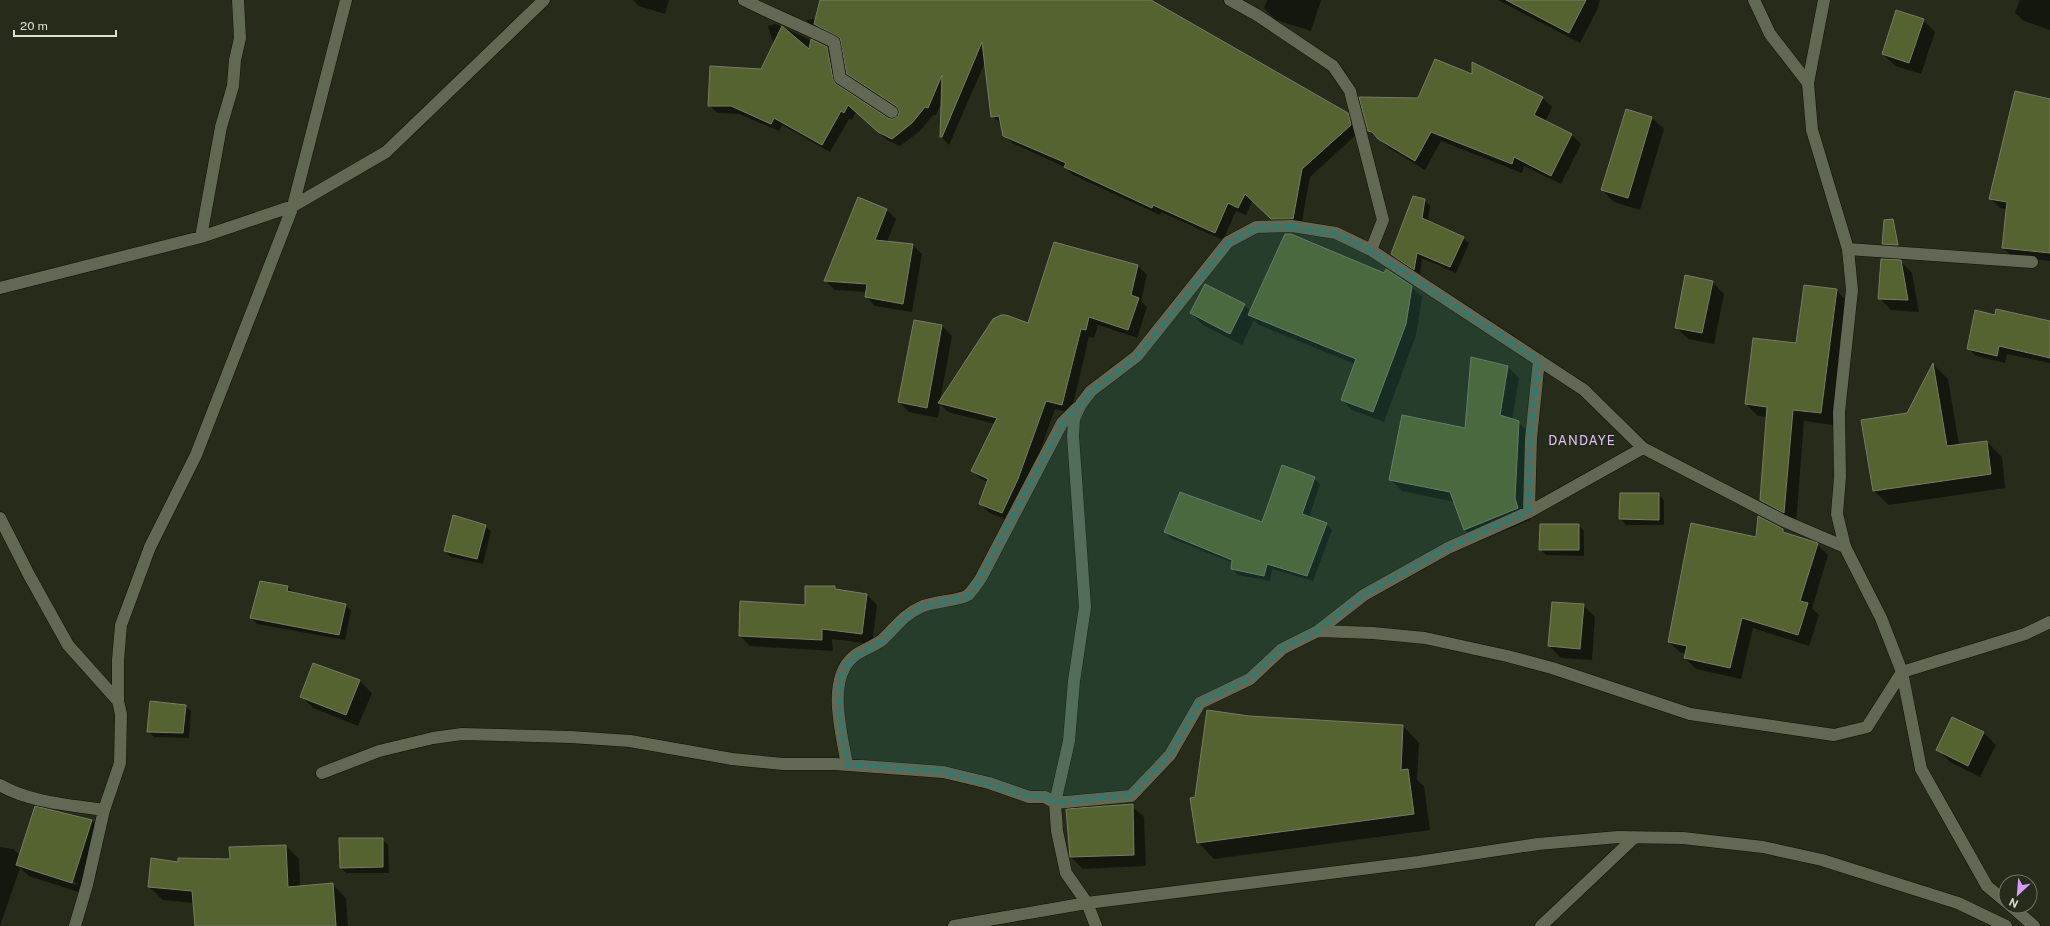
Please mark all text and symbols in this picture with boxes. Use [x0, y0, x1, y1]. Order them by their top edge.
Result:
scale bar [14, 12, 116, 38]
text: 20 m [20, 19, 48, 33]
district label: DANDAYE [1548, 433, 1616, 448]
north arrow [1998, 874, 2038, 914]
text: N [2007, 896, 2020, 910]

